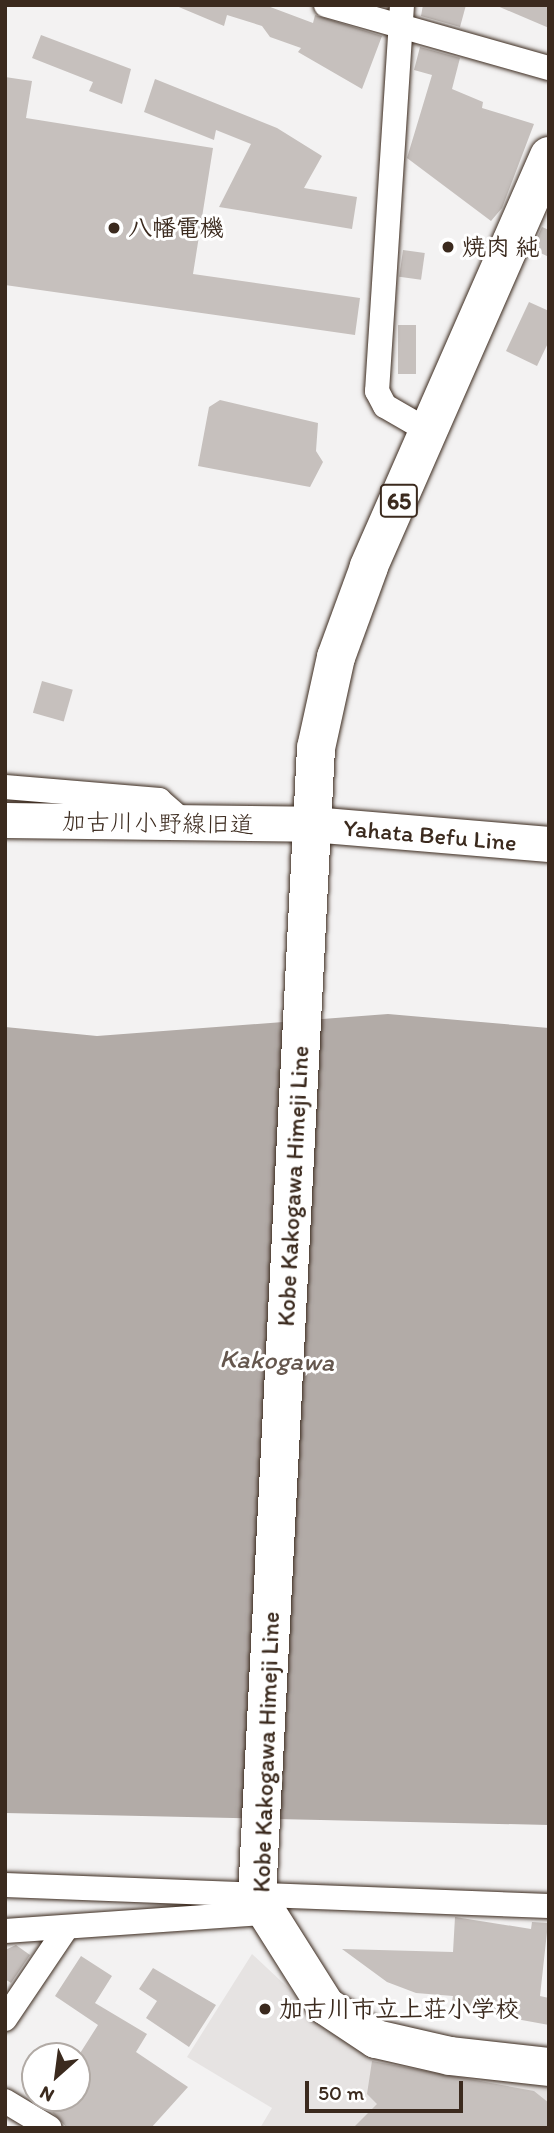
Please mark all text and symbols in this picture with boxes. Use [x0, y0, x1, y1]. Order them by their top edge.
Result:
place label: 八幡電機 [128, 214, 224, 242]
marker: 八幡電機 [106, 220, 122, 236]
place label: 焼肉 純 [462, 233, 539, 261]
marker: 焼肉 純 [440, 239, 456, 255]
road number: 65 [380, 481, 418, 520]
street label: 加古川小野線旧道 [62, 807, 254, 839]
street label: Yahata Befu Line [342, 813, 518, 857]
street label: Kobe Kakogawa Himeji Line [271, 1044, 315, 1328]
water label: Kakogawa [219, 1343, 335, 1379]
street label: Kobe Kakogawa Himeji Line [247, 1610, 285, 1894]
place label: 加古川市立上荘小学校 [279, 1995, 519, 2023]
marker: 加古川市立上荘小学校 [257, 2001, 273, 2017]
north arrow [21, 2042, 91, 2112]
scale bar [309, 2066, 466, 2110]
text: 50 m [318, 2080, 364, 2105]
text: N [36, 2081, 58, 2107]

